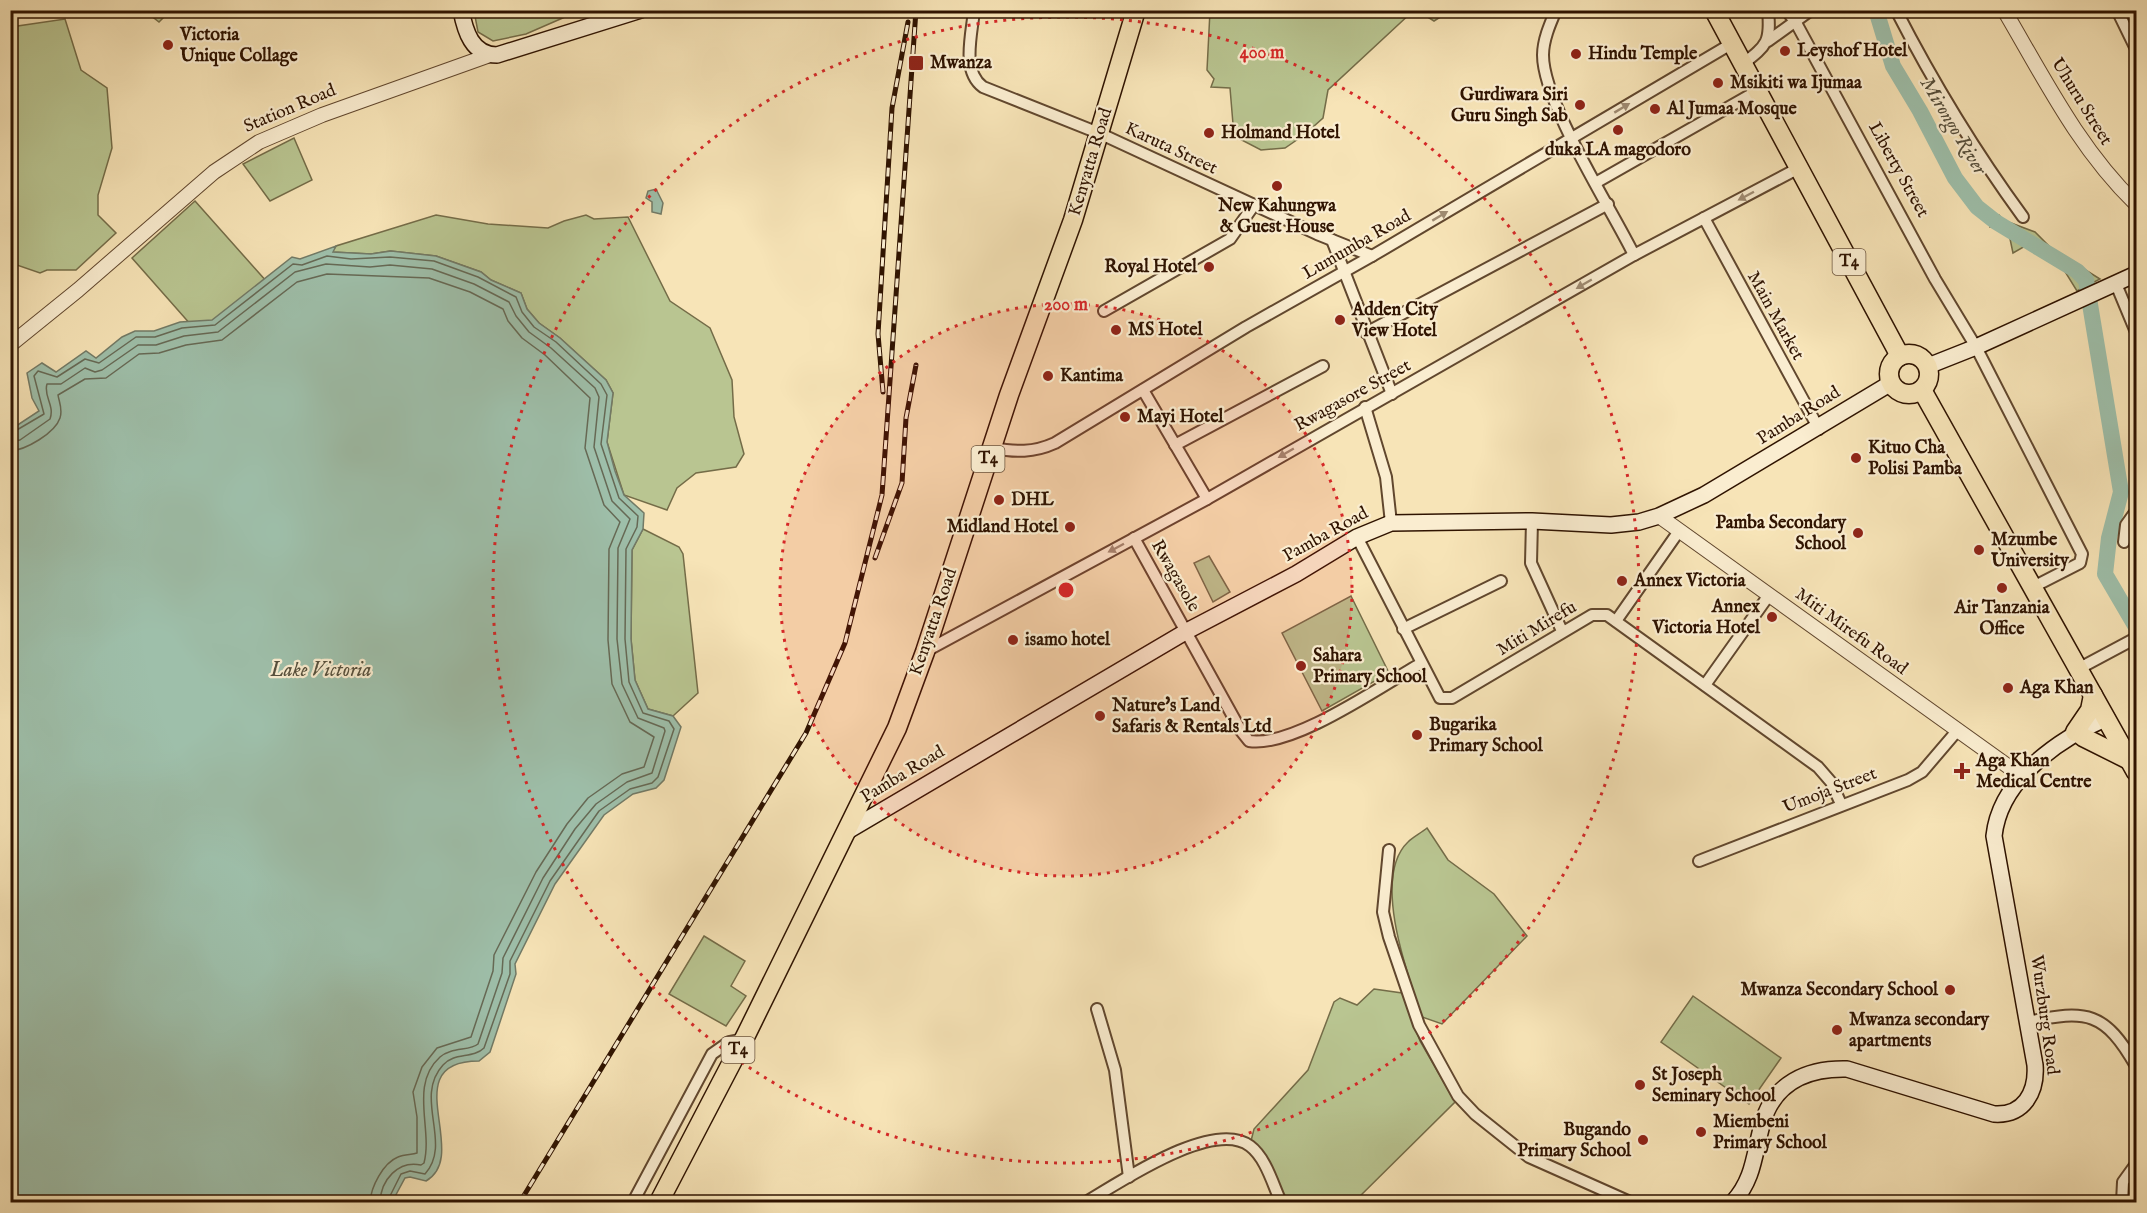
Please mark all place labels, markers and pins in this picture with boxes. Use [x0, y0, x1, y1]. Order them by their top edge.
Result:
place label: Victoria Unique Collage [179, 24, 298, 68]
marker: Victoria Unique Collage [161, 38, 175, 52]
place label: Leyshof Hotel [1797, 40, 1908, 63]
place label: Hindu Temple [1588, 43, 1698, 66]
marker: Leyshof Hotel [1778, 44, 1792, 58]
marker: Hindu Temple [1569, 47, 1583, 61]
place label: Mwanza [930, 52, 993, 75]
marker: Mwanza [907, 54, 925, 72]
place label: Msikiti wa Ijumaa [1730, 72, 1863, 95]
marker: Msikiti wa Ijumaa [1711, 76, 1725, 90]
place label: Gurdiwara Siri Guru Singh Sab [1451, 84, 1568, 128]
marker: Gurdiwara Siri Guru Singh Sab [1573, 98, 1587, 112]
place label: Al Jumaa Mosque [1666, 98, 1798, 121]
marker: Al Jumaa Mosque [1648, 102, 1662, 116]
place label: Holmand Hotel [1221, 122, 1341, 145]
marker: duka LA magodoro [1611, 123, 1625, 137]
marker: Holmand Hotel [1202, 126, 1216, 140]
place label: duka LA magodoro [1545, 139, 1691, 162]
marker: New Kahungwa & Guest House [1270, 179, 1284, 193]
place label: New Kahungwa & Guest House [1217, 195, 1337, 239]
place label: Royal Hotel [1104, 256, 1198, 279]
marker: Royal Hotel [1202, 260, 1216, 274]
place label: Adden City View Hotel [1351, 299, 1439, 343]
marker: Adden City View Hotel [1333, 313, 1347, 327]
place label: MS Hotel [1128, 319, 1203, 342]
marker: MS Hotel [1109, 323, 1123, 337]
place label: Kantima [1060, 365, 1124, 388]
marker: Kantima [1041, 369, 1055, 383]
place label: Mayi Hotel [1137, 406, 1224, 429]
marker: Mayi Hotel [1118, 410, 1132, 424]
place label: Kituo Cha Polisi Pamba [1868, 437, 1963, 481]
marker: Kituo Cha Polisi Pamba [1849, 451, 1863, 465]
place label: DHL [1011, 489, 1055, 512]
marker: DHL [992, 493, 1006, 507]
place label: Pamba Secondary School [1715, 512, 1847, 556]
place label: Midland Hotel [947, 516, 1059, 539]
marker: Midland Hotel [1063, 520, 1077, 534]
marker: Pamba Secondary School [1851, 526, 1865, 540]
place label: Mzumbe University [1990, 529, 2070, 573]
marker: Mzumbe University [1972, 543, 1986, 557]
place label: Annex Victoria [1633, 570, 1747, 593]
marker: Annex Victoria [1615, 574, 1629, 588]
centre of rings [1056, 580, 1076, 600]
marker: Air Tanzania Office [1995, 581, 2009, 595]
place label: Annex Victoria Hotel [1652, 596, 1761, 640]
place label: Air Tanzania Office [1954, 597, 2051, 641]
marker: Annex Victoria Hotel [1765, 610, 1779, 624]
place label: isamo hotel [1025, 629, 1111, 652]
marker: isamo hotel [1006, 633, 1020, 647]
place label: Sahara Primary School [1313, 645, 1428, 689]
marker: Sahara Primary School [1294, 659, 1308, 673]
place label: Aga Khan [2019, 677, 2094, 700]
marker: Aga Khan [2001, 681, 2015, 695]
place label: Nature's Land Safaris & Rentals Ltd [1111, 695, 1272, 739]
marker: Nature's Land Safaris & Rentals Ltd [1093, 709, 1107, 723]
place label: Bugarika Primary School [1429, 714, 1544, 758]
marker: Bugarika Primary School [1410, 728, 1424, 742]
place label: Aga Khan Medical Centre [1975, 750, 2092, 794]
marker: Aga Khan Medical Centre [1953, 762, 1971, 780]
place label: Mwanza Secondary School [1740, 979, 1939, 1002]
marker: Mwanza Secondary School [1943, 983, 1957, 997]
place label: Mwanza secondary apartments [1849, 1009, 1990, 1053]
marker: Mwanza secondary apartments [1830, 1023, 1844, 1037]
place label: St Joseph Seminary School [1652, 1064, 1777, 1108]
marker: St Joseph Seminary School [1633, 1078, 1647, 1092]
place label: Miembeni Primary School [1713, 1111, 1828, 1155]
place label: Bugando Primary School [1517, 1119, 1632, 1163]
marker: Miembeni Primary School [1694, 1125, 1708, 1139]
marker: Bugando Primary School [1636, 1133, 1650, 1147]

